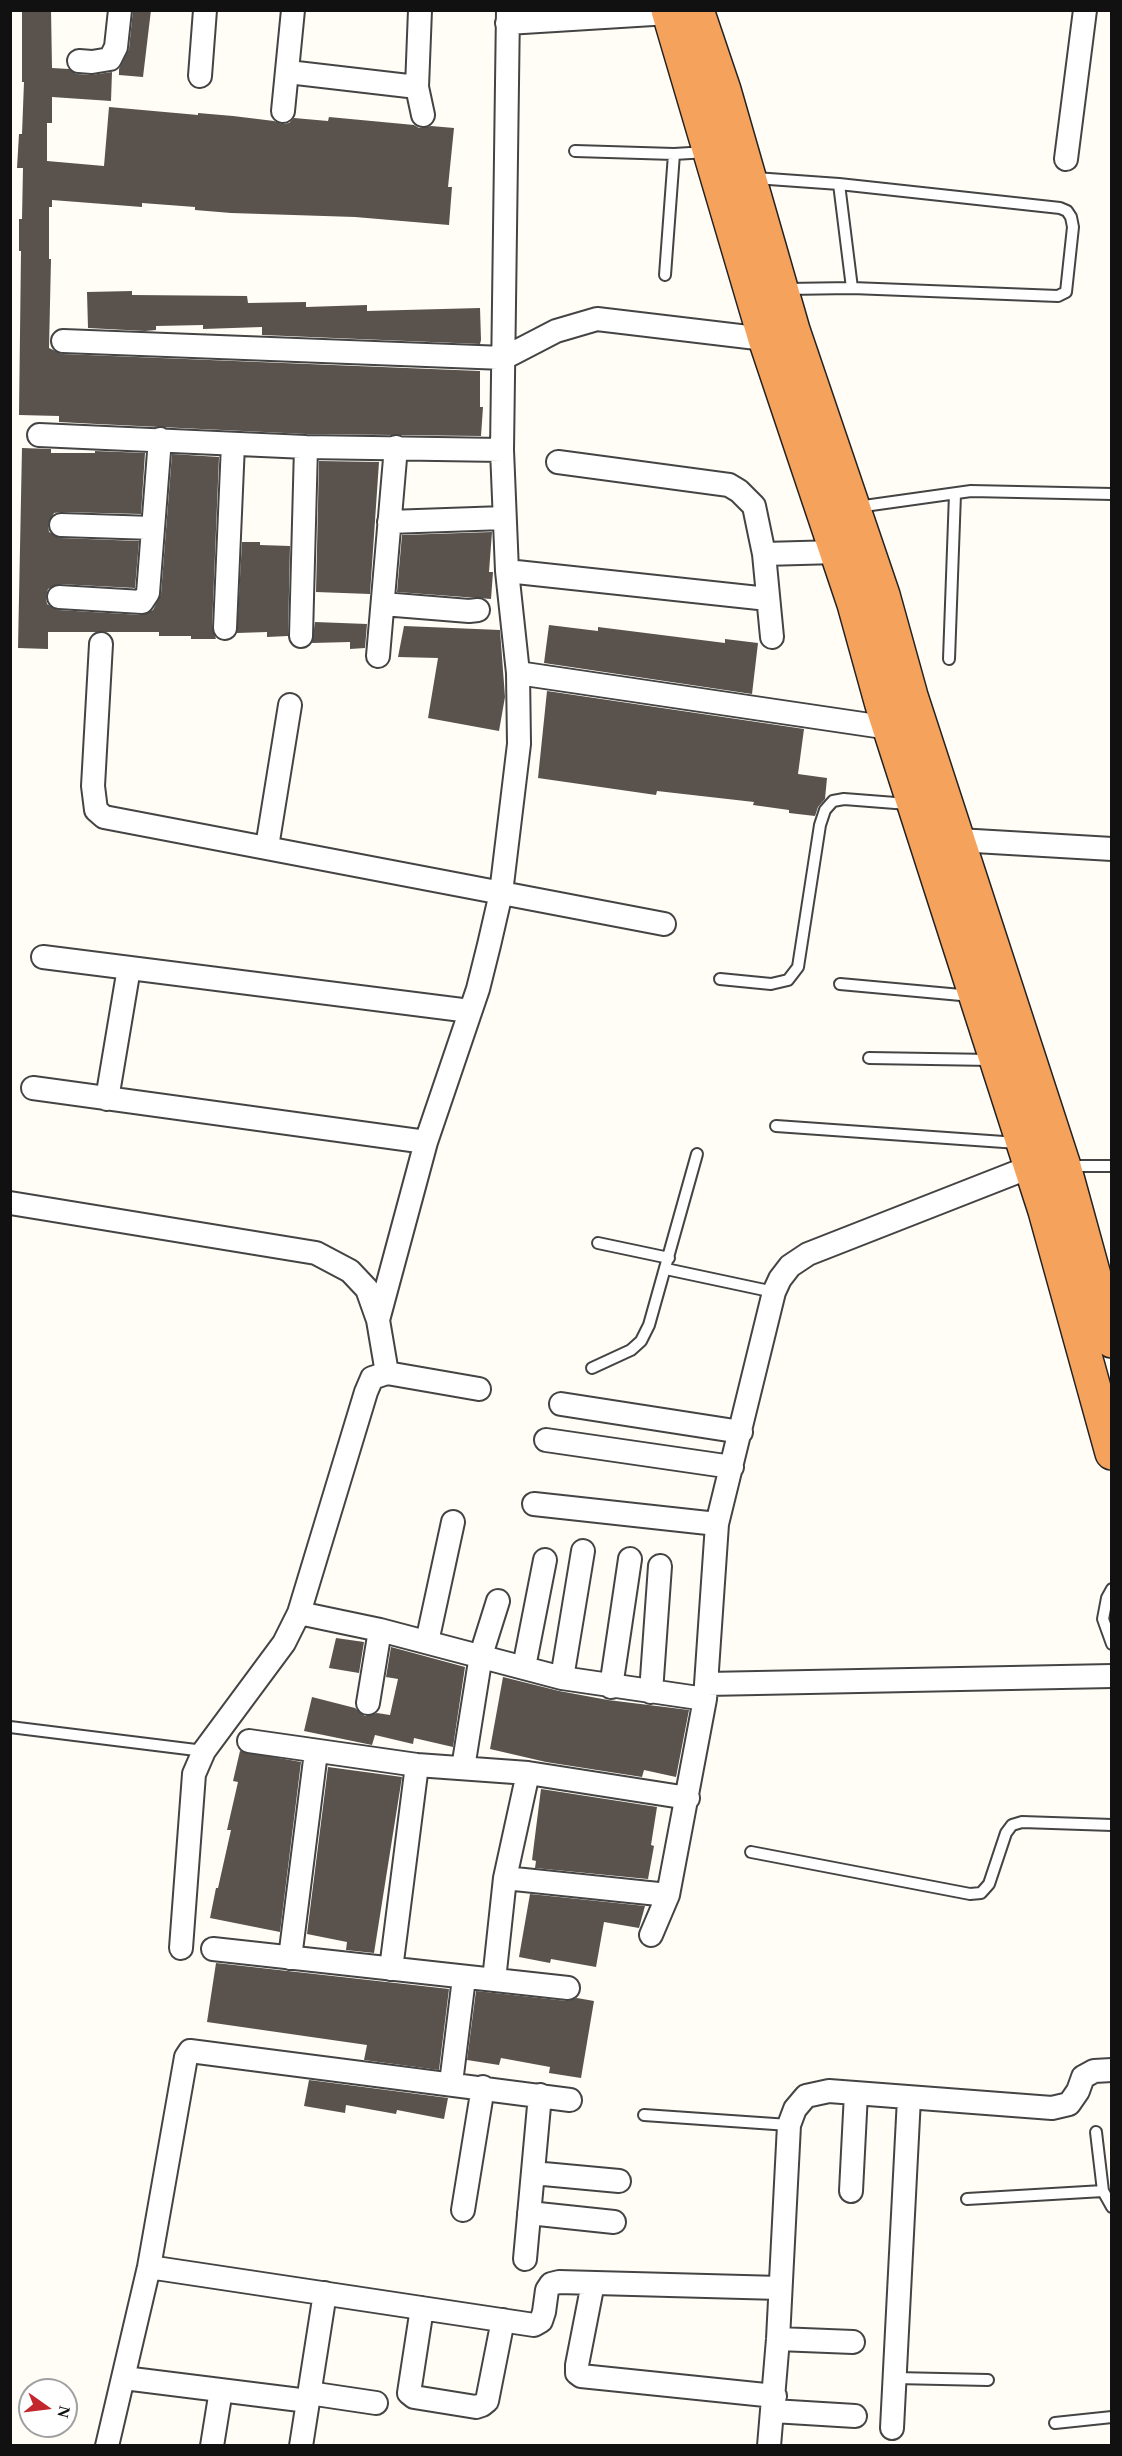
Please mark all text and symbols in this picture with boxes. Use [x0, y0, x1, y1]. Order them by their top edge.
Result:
north arrow [18, 2378, 78, 2438]
text: N [54, 2404, 74, 2420]

